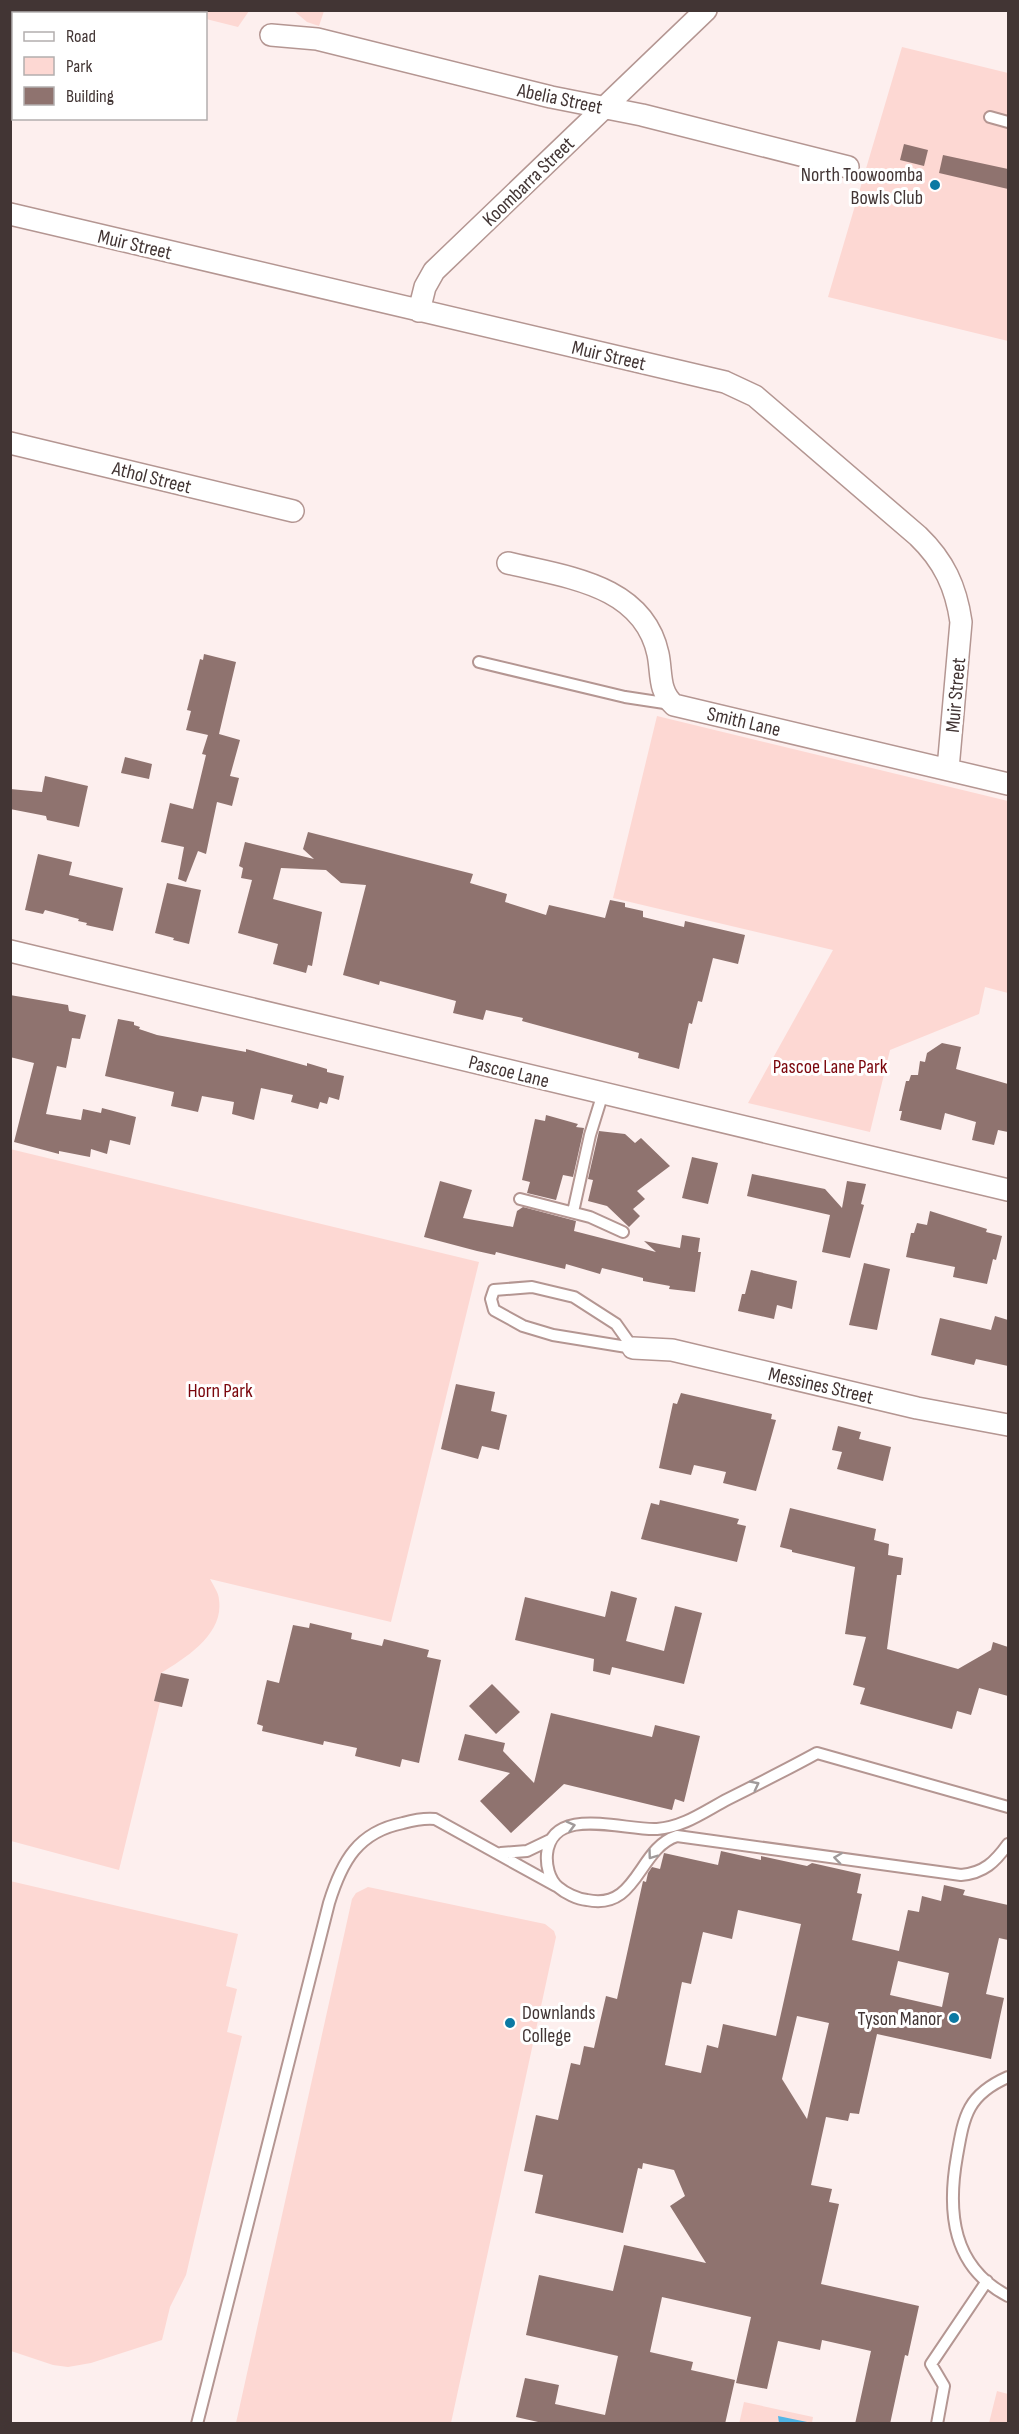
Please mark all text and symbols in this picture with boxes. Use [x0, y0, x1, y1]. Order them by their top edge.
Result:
legend [12, 12, 207, 120]
text: Road [66, 26, 96, 47]
text: Park [66, 56, 92, 77]
street label: Abelia Street [514, 78, 604, 120]
text: Building [66, 86, 114, 107]
street label: Koombarra Street [478, 132, 580, 231]
place label: North Toowoomba Bowls Club [801, 163, 923, 210]
marker: North Toowoomba Bowls Club [928, 178, 942, 192]
street label: Muir Street [95, 225, 174, 265]
street label: Muir Street [569, 336, 648, 376]
street label: Athol Street [109, 456, 194, 499]
street label: Muir Street [941, 657, 971, 734]
street label: Smith Lane [705, 702, 783, 742]
street label: Pascoe Lane [466, 1050, 552, 1094]
park label: Pascoe Lane Park [773, 1055, 888, 1079]
street label: Messines Street [766, 1362, 876, 1410]
park label: Horn Park [187, 1379, 253, 1403]
one-way arrow [749, 1781, 760, 1793]
one-way arrow [565, 1821, 576, 1833]
one-way arrow [648, 1849, 659, 1860]
one-way arrow [834, 1853, 843, 1865]
place label: Downlands College [522, 2001, 595, 2048]
place label: Tyson Manor [858, 2007, 942, 2031]
marker: Tyson Manor [947, 2011, 961, 2025]
marker: Downlands College [503, 2016, 517, 2030]

